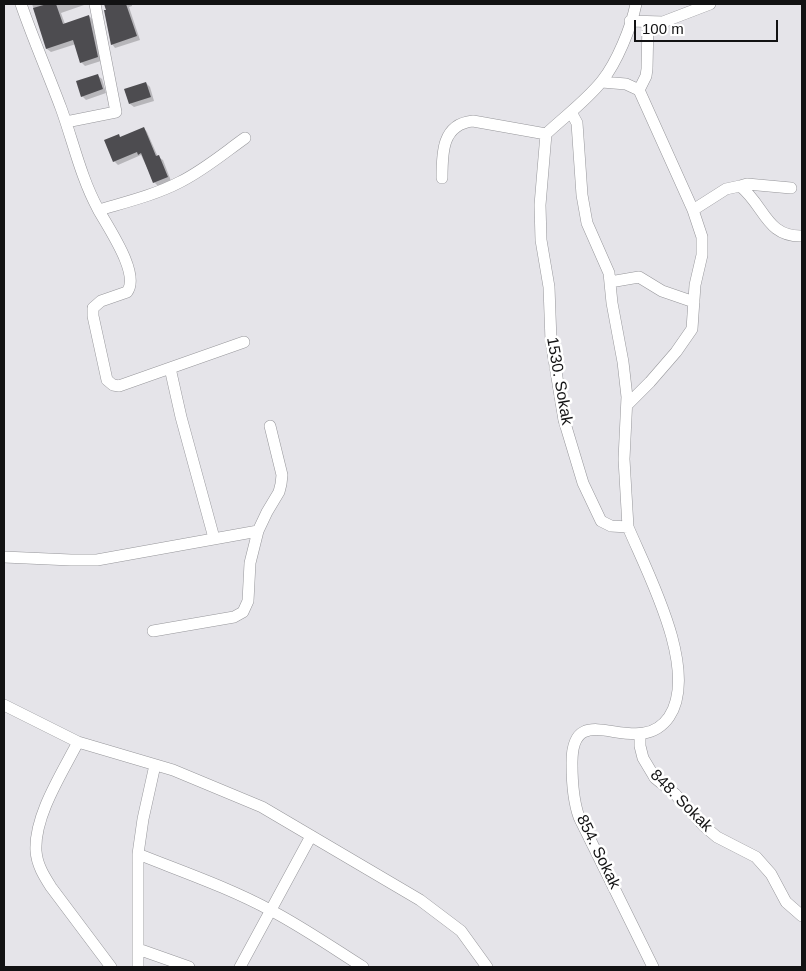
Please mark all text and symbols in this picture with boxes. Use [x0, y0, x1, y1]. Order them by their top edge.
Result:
scale bar [636, 10, 780, 42]
text: 100 m [642, 20, 684, 37]
street label: 1530. Sokak [542, 336, 576, 426]
street label: 848. Sokak [646, 766, 716, 836]
street label: 854. Sokak [572, 812, 624, 892]

